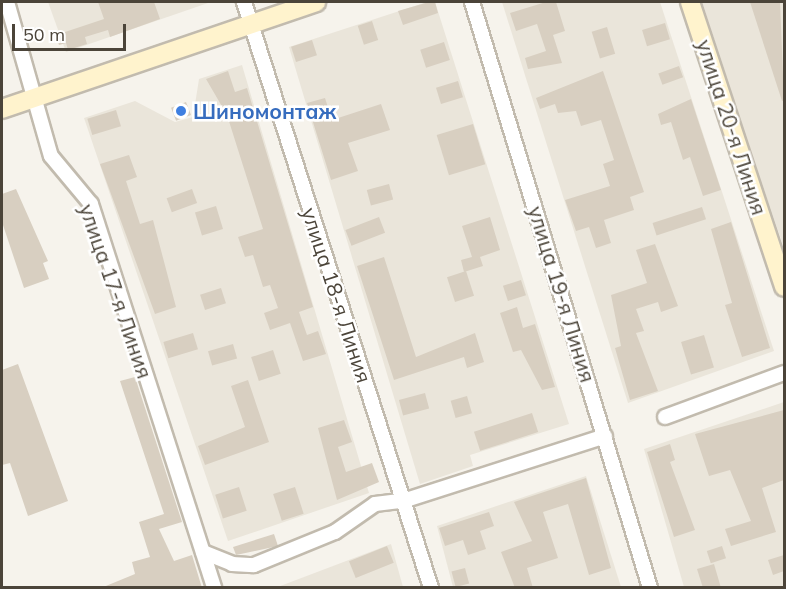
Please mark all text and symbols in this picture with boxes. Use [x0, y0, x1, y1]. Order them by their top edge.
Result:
scale bar [15, 12, 129, 50]
text: 50 m [23, 23, 65, 46]
street label: улица 20-я Линия [692, 36, 772, 218]
place label: Шиномонтаж [193, 98, 336, 124]
marker: Шиномонтаж [174, 104, 188, 118]
street label: улица 17-я Линия [74, 200, 158, 382]
street label: улица 19-я Линия [523, 203, 601, 385]
street label: улица 18-я Линия [297, 204, 377, 386]

